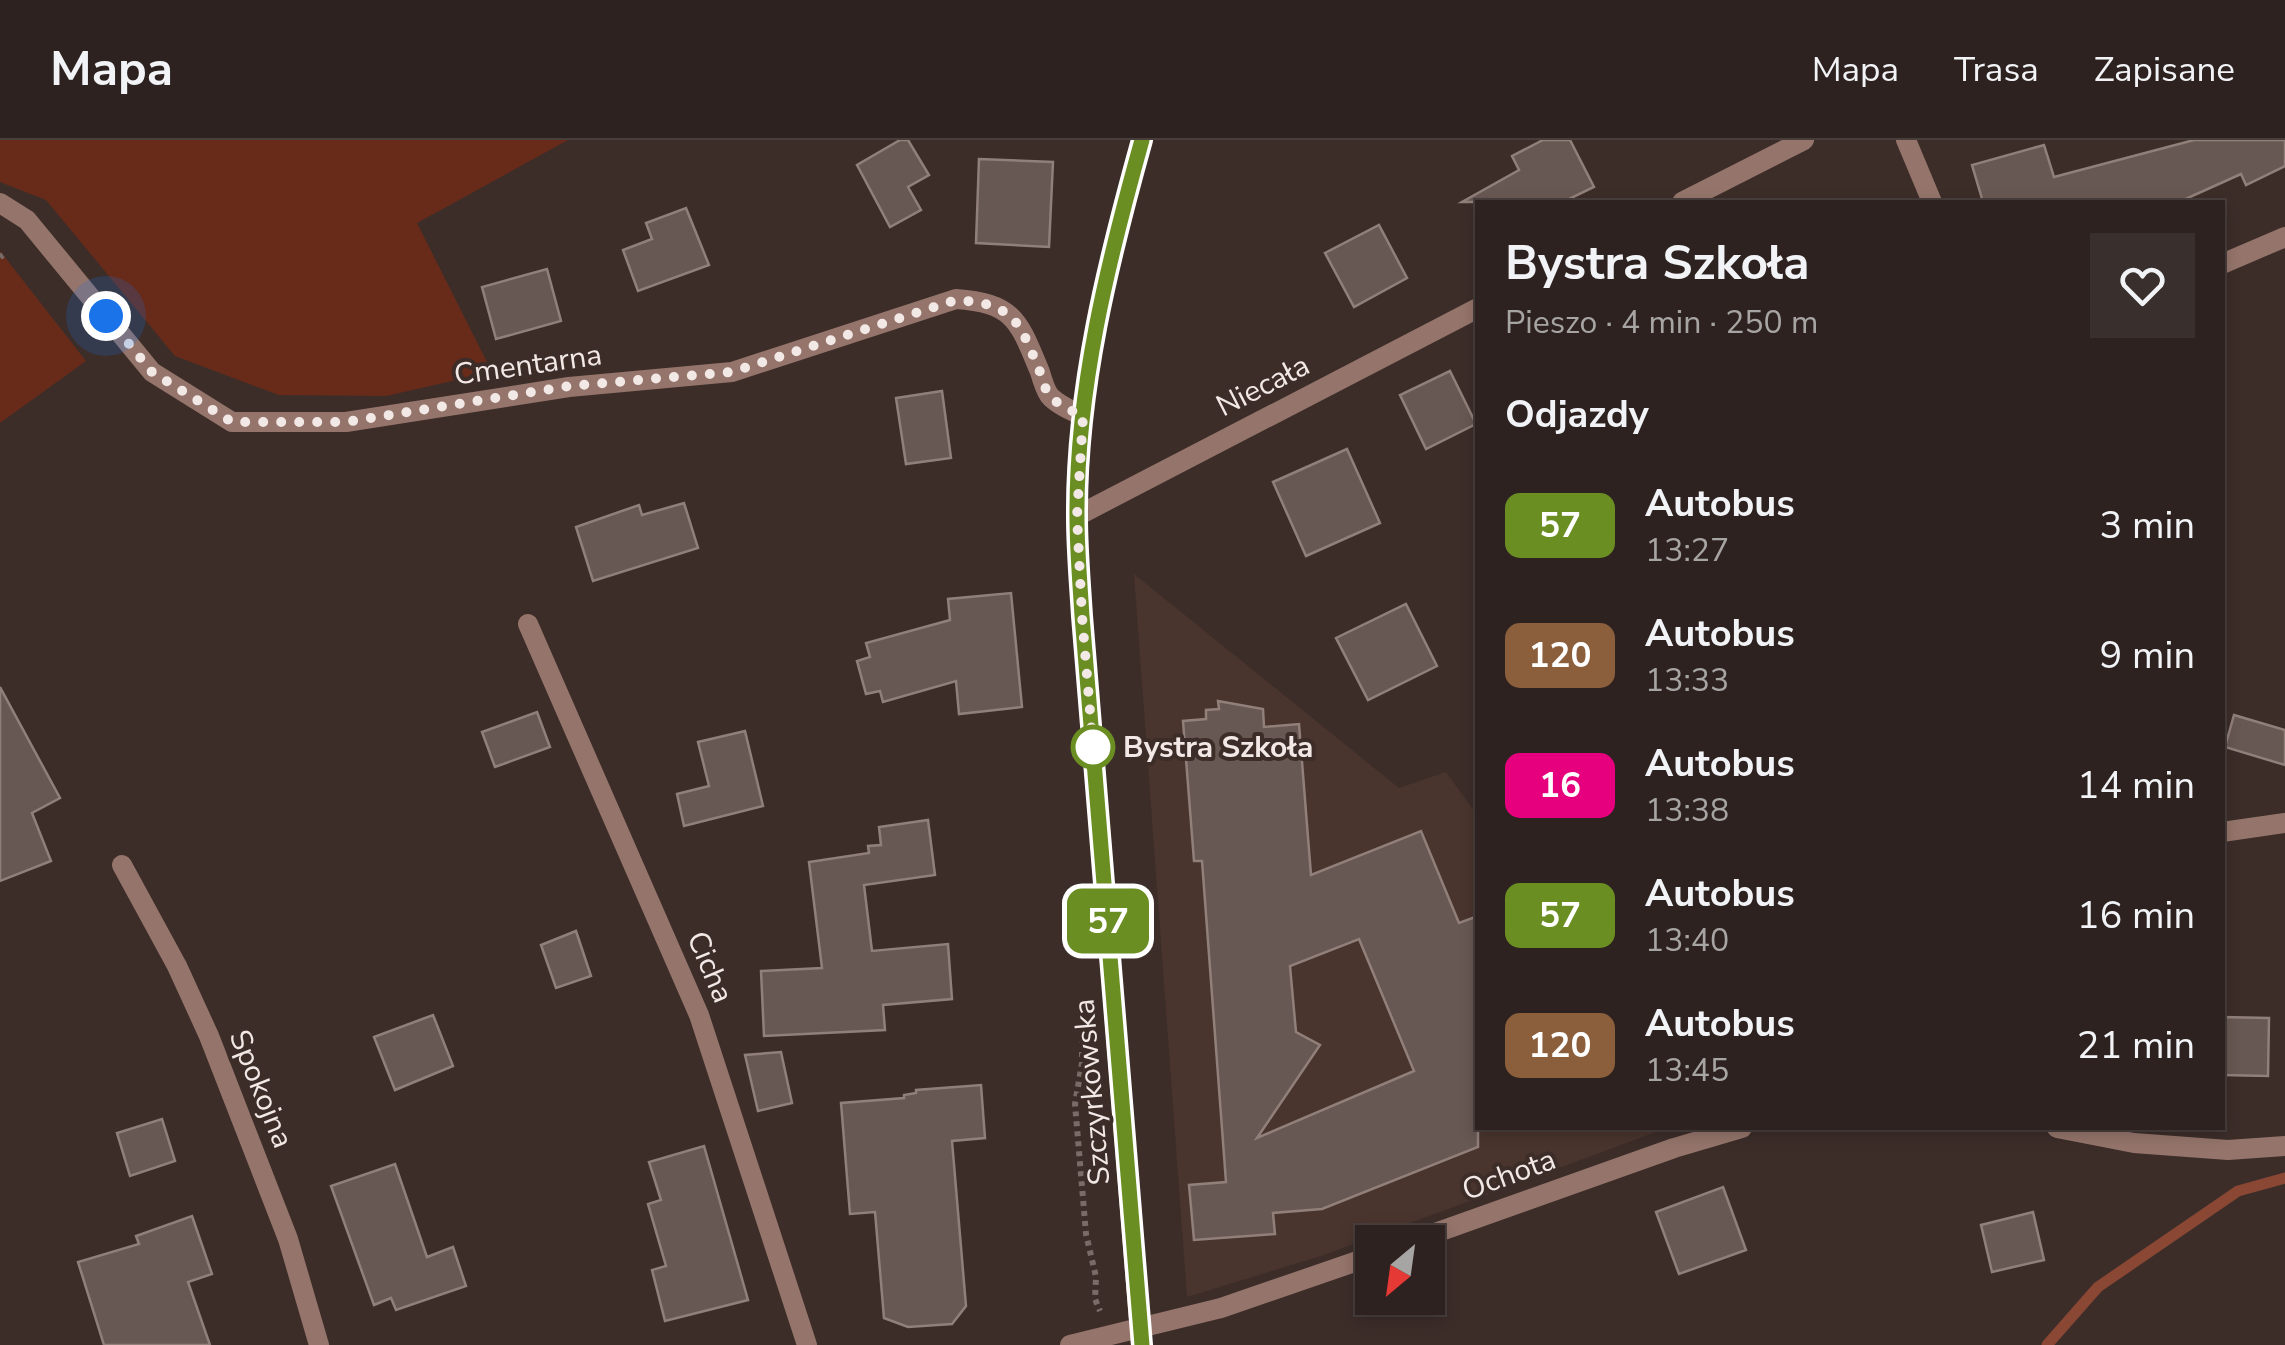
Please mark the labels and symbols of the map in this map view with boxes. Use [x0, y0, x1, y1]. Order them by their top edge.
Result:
your location [81, 291, 131, 341]
street label: Cmentarna [451, 334, 605, 396]
street label: Niecała [1209, 345, 1317, 427]
marker: Bystra Szkoła [1072, 726, 1114, 768]
place label: Bystra Szkoła [1123, 727, 1313, 768]
line badge: 57 [1063, 888, 1153, 954]
street label: Cicha [677, 925, 743, 1009]
street label: Szczyrkowska [1063, 997, 1121, 1187]
street label: Spokojna [219, 1024, 303, 1154]
street label: Ochota [1456, 1139, 1562, 1211]
north arrow [1355, 1225, 1445, 1315]

